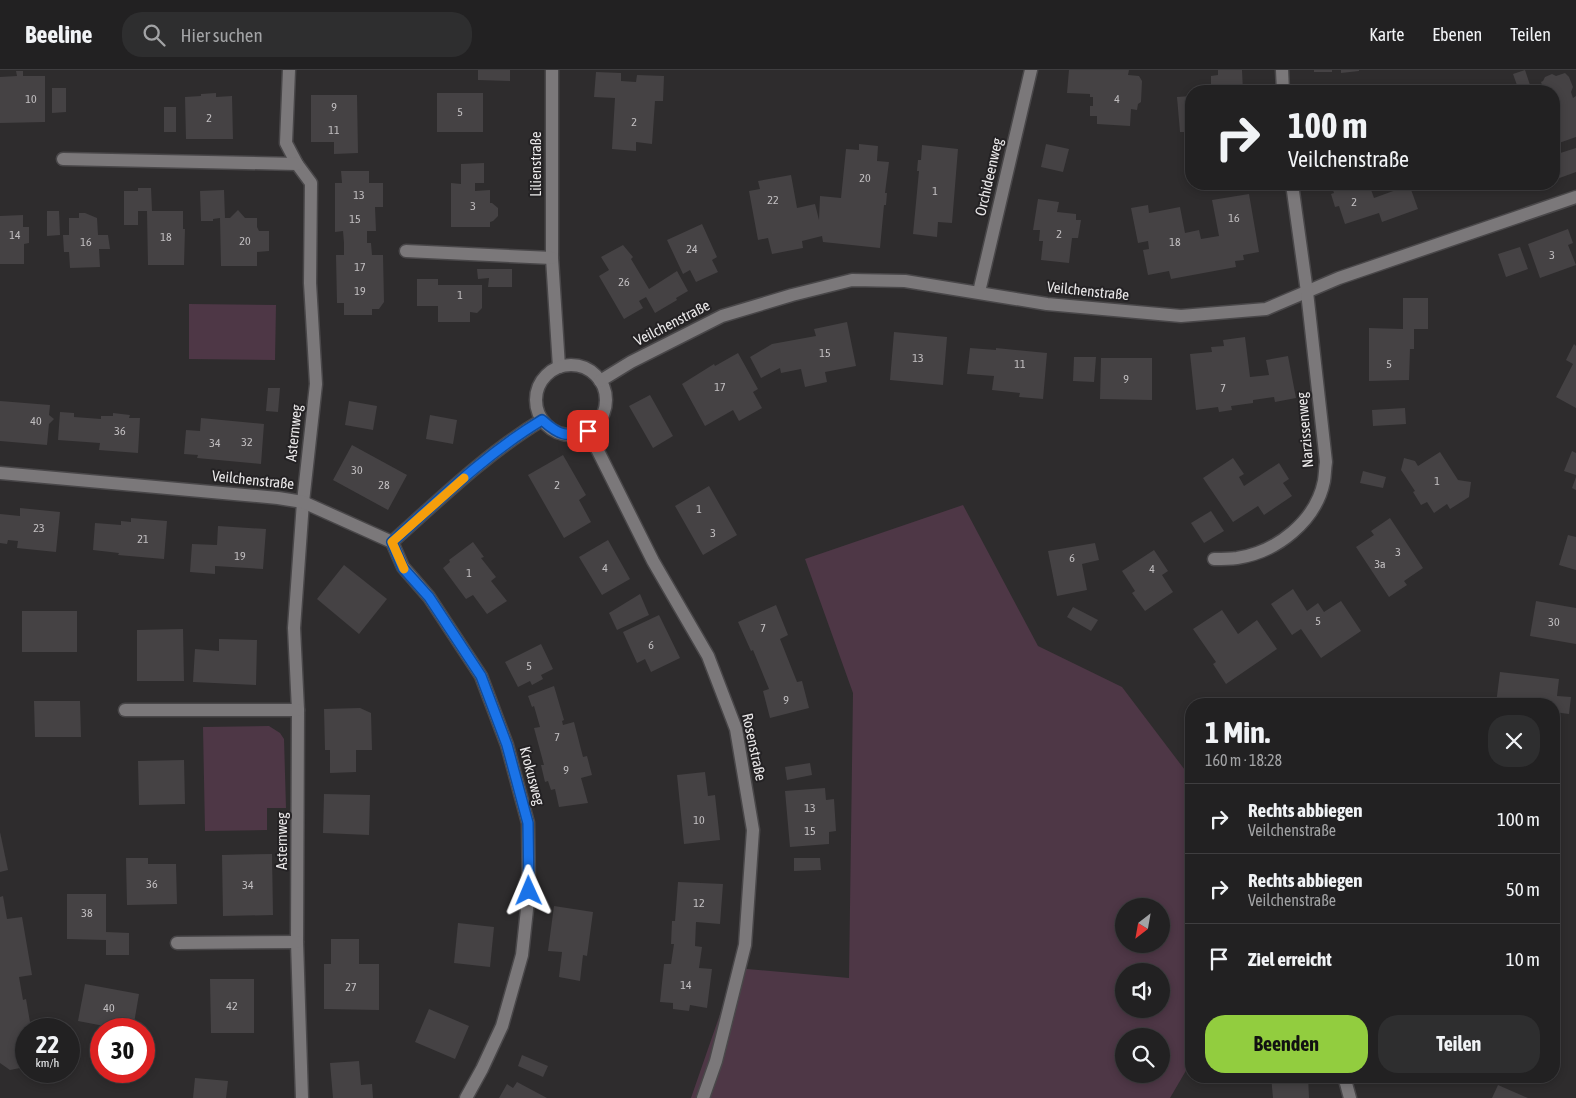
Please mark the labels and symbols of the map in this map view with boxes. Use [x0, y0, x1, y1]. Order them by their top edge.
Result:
house number: 10 [25, 92, 37, 106]
house number: 4 [1114, 92, 1120, 106]
house number: 9 [331, 100, 337, 114]
house number: 5 [457, 105, 463, 119]
house number: 2 [206, 111, 212, 125]
house number: 2 [631, 115, 637, 129]
house number: 11 [328, 123, 340, 137]
street label: Lilienstraße [527, 131, 544, 197]
street label: Orchideenweg [971, 136, 1006, 218]
house number: 20 [859, 171, 871, 185]
house number: 1 [932, 184, 938, 198]
house number: 13 [353, 188, 365, 202]
house number: 22 [767, 193, 779, 207]
house number: 2 [1351, 195, 1357, 209]
house number: 3 [470, 199, 476, 213]
house number: 16 [1228, 211, 1240, 225]
house number: 15 [349, 212, 361, 226]
house number: 2 [1056, 227, 1062, 241]
house number: 14 [9, 228, 21, 242]
house number: 18 [160, 230, 172, 244]
house number: 20 [239, 234, 251, 248]
house number: 16 [80, 235, 92, 249]
house number: 18 [1169, 235, 1181, 249]
house number: 24 [686, 242, 698, 256]
house number: 3 [1549, 248, 1555, 262]
house number: 17 [354, 260, 366, 274]
house number: 26 [618, 275, 630, 289]
street label: Veilchenstraße [1046, 278, 1130, 303]
house number: 19 [354, 284, 366, 298]
house number: 1 [457, 288, 463, 302]
street label: Veilchenstraße [631, 296, 713, 349]
house number: 15 [819, 346, 831, 360]
house number: 13 [912, 351, 924, 365]
house number: 11 [1014, 357, 1026, 371]
house number: 5 [1386, 357, 1392, 371]
house number: 9 [1123, 372, 1129, 386]
house number: 17 [714, 380, 726, 394]
house number: 7 [1220, 381, 1226, 395]
street label: Narzissenweg [1293, 391, 1316, 469]
street label: Asternweg [282, 403, 305, 462]
pin [567, 410, 609, 452]
house number: 40 [30, 414, 42, 428]
house number: 36 [114, 424, 126, 438]
house number: 32 [241, 435, 253, 449]
house number: 34 [209, 436, 221, 450]
house number: 30 [351, 463, 363, 477]
street label: Veilchenstraße [211, 467, 295, 492]
house number: 1 [1434, 474, 1440, 488]
house number: 28 [378, 478, 390, 492]
house number: 2 [554, 478, 560, 492]
house number: 1 [696, 502, 702, 516]
house number: 23 [33, 521, 45, 535]
house number: 3 [710, 526, 716, 540]
house number: 21 [137, 532, 149, 546]
house number: 3 [1395, 545, 1401, 559]
house number: 19 [234, 549, 246, 563]
house number: 6 [1069, 551, 1075, 565]
house number: 3a [1374, 557, 1386, 571]
house number: 4 [602, 561, 608, 575]
house number: 4 [1149, 562, 1155, 576]
house number: 1 [466, 566, 472, 580]
house number: 5 [1315, 614, 1321, 628]
house number: 30 [1548, 615, 1560, 629]
house number: 7 [760, 621, 766, 635]
house number: 6 [648, 638, 654, 652]
house number: 5 [526, 659, 532, 673]
house number: 9 [783, 693, 789, 707]
street label: Rosenstraße [739, 712, 770, 782]
house number: 7 [554, 730, 560, 744]
street label: Krokusweg [517, 745, 549, 808]
house number: 9 [563, 763, 569, 777]
house number: 13 [804, 801, 816, 815]
street label: Asternweg [273, 812, 290, 870]
house number: 10 [693, 813, 705, 827]
house number: 15 [804, 824, 816, 838]
position arrow [502, 864, 554, 916]
house number: 36 [146, 877, 158, 891]
house number: 34 [242, 878, 254, 892]
house number: 12 [693, 896, 705, 910]
north arrow [1115, 898, 1170, 952]
house number: 38 [81, 906, 93, 920]
house number: 14 [680, 978, 692, 992]
house number: 27 [345, 980, 357, 994]
house number: 42 [226, 999, 238, 1013]
house number: 40 [103, 1001, 115, 1015]
speed limit sign: 30 [90, 1018, 155, 1083]

